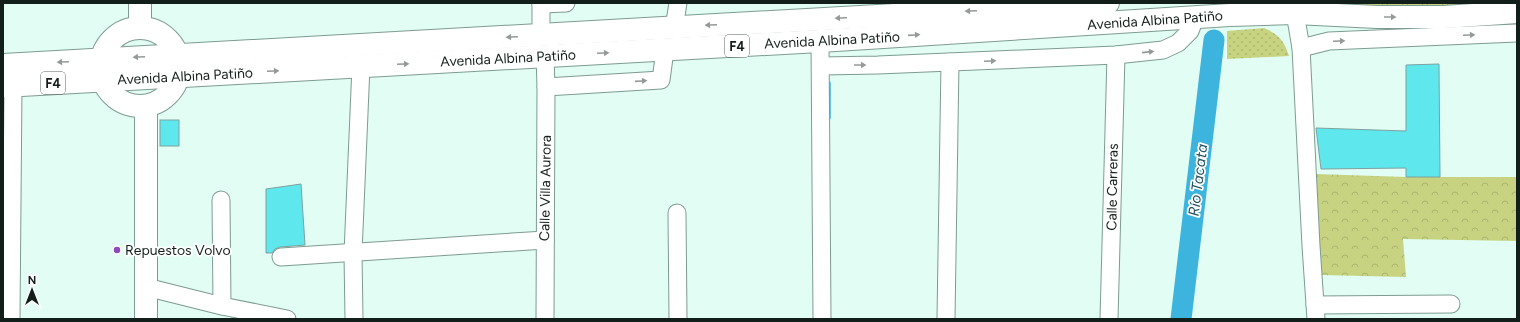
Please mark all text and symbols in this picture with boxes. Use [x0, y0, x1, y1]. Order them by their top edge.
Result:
one-way arrow [965, 7, 977, 14]
street label: Avenida Albina Patiño [1087, 7, 1223, 34]
one-way arrow [1384, 14, 1397, 20]
one-way arrow [834, 15, 847, 21]
one-way arrow [705, 22, 717, 29]
street label: Avenida Albina Patiño [764, 28, 900, 53]
one-way arrow [908, 32, 920, 39]
one-way arrow [1463, 32, 1475, 39]
one-way arrow [505, 34, 518, 40]
road number: F4 [725, 35, 749, 57]
one-way arrow [1333, 37, 1345, 44]
street label: Avenida Albina Patiño [440, 46, 576, 71]
one-way arrow [1141, 49, 1154, 55]
one-way arrow [597, 50, 610, 56]
one-way arrow [133, 54, 145, 61]
one-way arrow [984, 57, 996, 64]
one-way arrow [57, 58, 69, 65]
one-way arrow [397, 61, 410, 67]
one-way arrow [854, 62, 867, 68]
street label: Avenida Albina Patiño [117, 64, 253, 89]
one-way arrow [267, 68, 279, 75]
road number: F4 [41, 72, 65, 94]
one-way arrow [635, 78, 647, 85]
street label: Calle Villa Aurora [536, 135, 555, 241]
water label: Río Tacata [1185, 142, 1211, 217]
street label: Calle Carreras [1103, 143, 1122, 231]
place label: Repuestos Volvo [125, 242, 231, 259]
marker: Repuestos Volvo [112, 245, 122, 255]
north arrow [12, 270, 52, 310]
text: N [28, 274, 36, 287]

